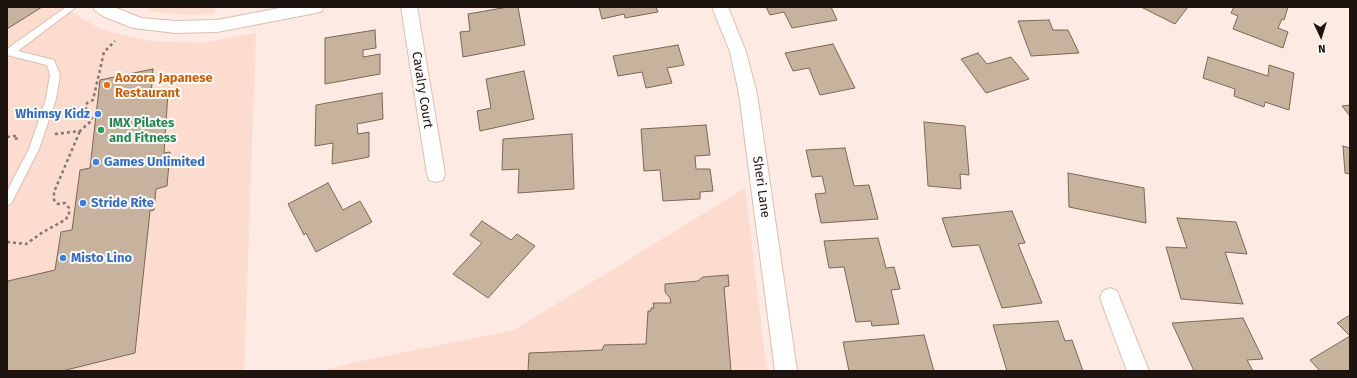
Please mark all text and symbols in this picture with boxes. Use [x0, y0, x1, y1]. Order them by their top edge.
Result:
north arrow [1301, 16, 1341, 56]
text: N [1318, 42, 1326, 55]
street label: Cavalry Court [408, 50, 436, 130]
place label: Aozora Japanese Restaurant [115, 70, 213, 101]
marker: Aozora Japanese Restaurant [102, 80, 112, 90]
place label: Whimsy Kidz [15, 106, 90, 122]
marker: Whimsy Kidz [93, 109, 103, 119]
place label: IMX Pilates and Fitness [109, 115, 176, 146]
marker: IMX Pilates and Fitness [96, 125, 106, 135]
place label: Games Unlimited [104, 154, 205, 170]
street label: Sheri Lane [749, 155, 773, 219]
marker: Games Unlimited [91, 157, 101, 167]
place label: Stride Rite [91, 195, 154, 211]
marker: Stride Rite [78, 198, 88, 208]
place label: Misto Lino [71, 250, 132, 266]
marker: Misto Lino [58, 253, 68, 263]

